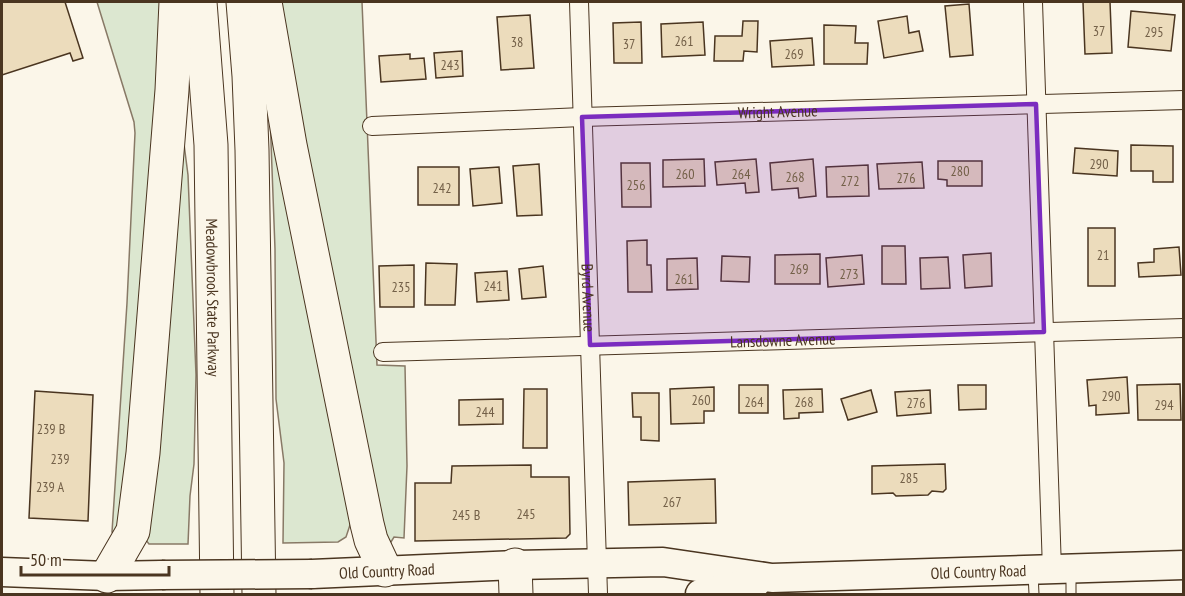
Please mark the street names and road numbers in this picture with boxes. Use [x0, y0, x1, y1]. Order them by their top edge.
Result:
street label: Wright Avenue [737, 100, 818, 123]
street label: Meadowbrook State Parkway [202, 218, 224, 377]
street label: Byrd Avenue [577, 263, 600, 332]
street label: Lansdowne Avenue [730, 328, 836, 352]
street label: Old Country Road [339, 559, 435, 583]
street label: Old Country Road [930, 560, 1027, 583]

